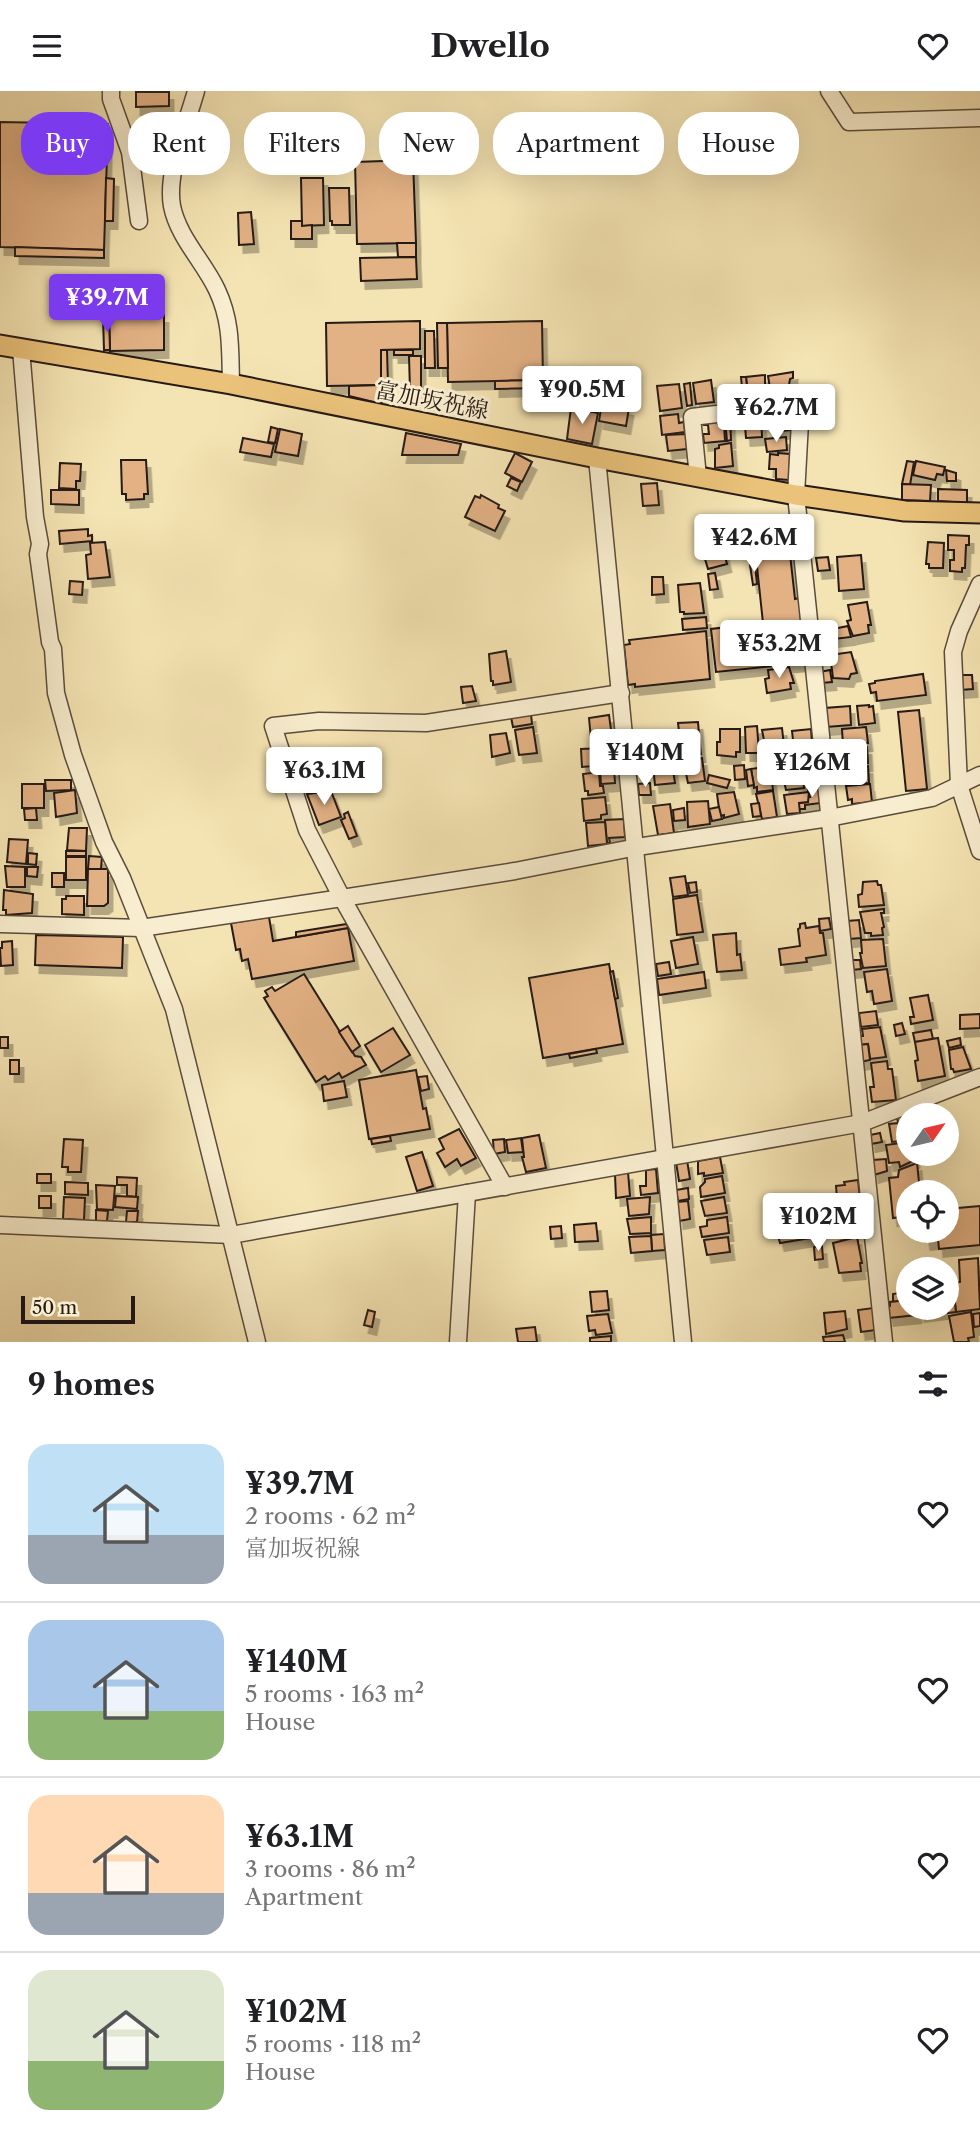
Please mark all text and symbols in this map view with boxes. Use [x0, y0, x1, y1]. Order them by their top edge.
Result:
text: Dwello [430, 26, 550, 65]
icon: menu [28, 27, 66, 65]
icon: heart [914, 27, 952, 65]
chip: Buy [21, 112, 114, 175]
chip: Rent [128, 112, 230, 175]
chip: Filters [244, 112, 365, 175]
chip: New [379, 112, 479, 175]
chip: Apartment [493, 112, 664, 175]
chip: House [678, 112, 799, 175]
pin: ¥39.7M [50, 275, 164, 334]
text: ¥39.7M [65, 283, 149, 311]
pin: ¥90.5M [525, 367, 639, 426]
street label: 富加坂祝線 [373, 375, 491, 425]
text: ¥90.5M [538, 375, 626, 403]
pin: ¥62.7M [719, 385, 833, 444]
text: ¥62.7M [733, 393, 819, 421]
pin: ¥42.6M [697, 515, 811, 574]
text: ¥42.6M [710, 523, 798, 551]
pin: ¥53.2M [722, 621, 836, 680]
text: ¥53.2M [736, 629, 822, 657]
pin: ¥140M [596, 729, 694, 789]
text: ¥140M [606, 738, 684, 766]
pin: ¥126M [763, 739, 861, 799]
pin: ¥63.1M [267, 747, 381, 807]
text: ¥126M [773, 748, 851, 776]
text: ¥63.1M [282, 756, 366, 784]
north arrow [896, 1103, 959, 1165]
map controls [896, 1103, 959, 1320]
button: locate [896, 1180, 959, 1243]
pin: ¥102M [769, 1193, 867, 1253]
text: ¥102M [779, 1202, 857, 1230]
button: layers [896, 1257, 959, 1320]
scale bar [21, 1293, 135, 1325]
text: 50 m [32, 1296, 77, 1319]
icon: filters [914, 1365, 952, 1403]
text: 9 homes [28, 1366, 155, 1403]
text: ¥39.7M [245, 1465, 355, 1502]
icon: home [84, 1472, 168, 1556]
icon: heart [914, 1495, 952, 1533]
text: 2 rooms · 62 m² [245, 1502, 416, 1530]
text: 富加坂祝線 [245, 1534, 360, 1562]
text: ¥140M [245, 1643, 348, 1680]
icon: home [84, 1648, 168, 1732]
icon: heart [914, 1671, 952, 1709]
text: 5 rooms · 163 m² [245, 1680, 424, 1708]
text: House [245, 1708, 315, 1736]
text: ¥63.1M [245, 1818, 354, 1855]
icon: home [84, 1823, 168, 1907]
icon: heart [914, 1846, 952, 1884]
text: 3 rooms · 86 m² [245, 1855, 416, 1883]
text: Apartment [245, 1883, 363, 1911]
text: ¥102M [245, 1993, 347, 2030]
icon: home [84, 1998, 168, 2082]
icon: heart [914, 2021, 952, 2059]
text: 5 rooms · 118 m² [245, 2030, 421, 2058]
text: House [245, 2058, 315, 2086]

